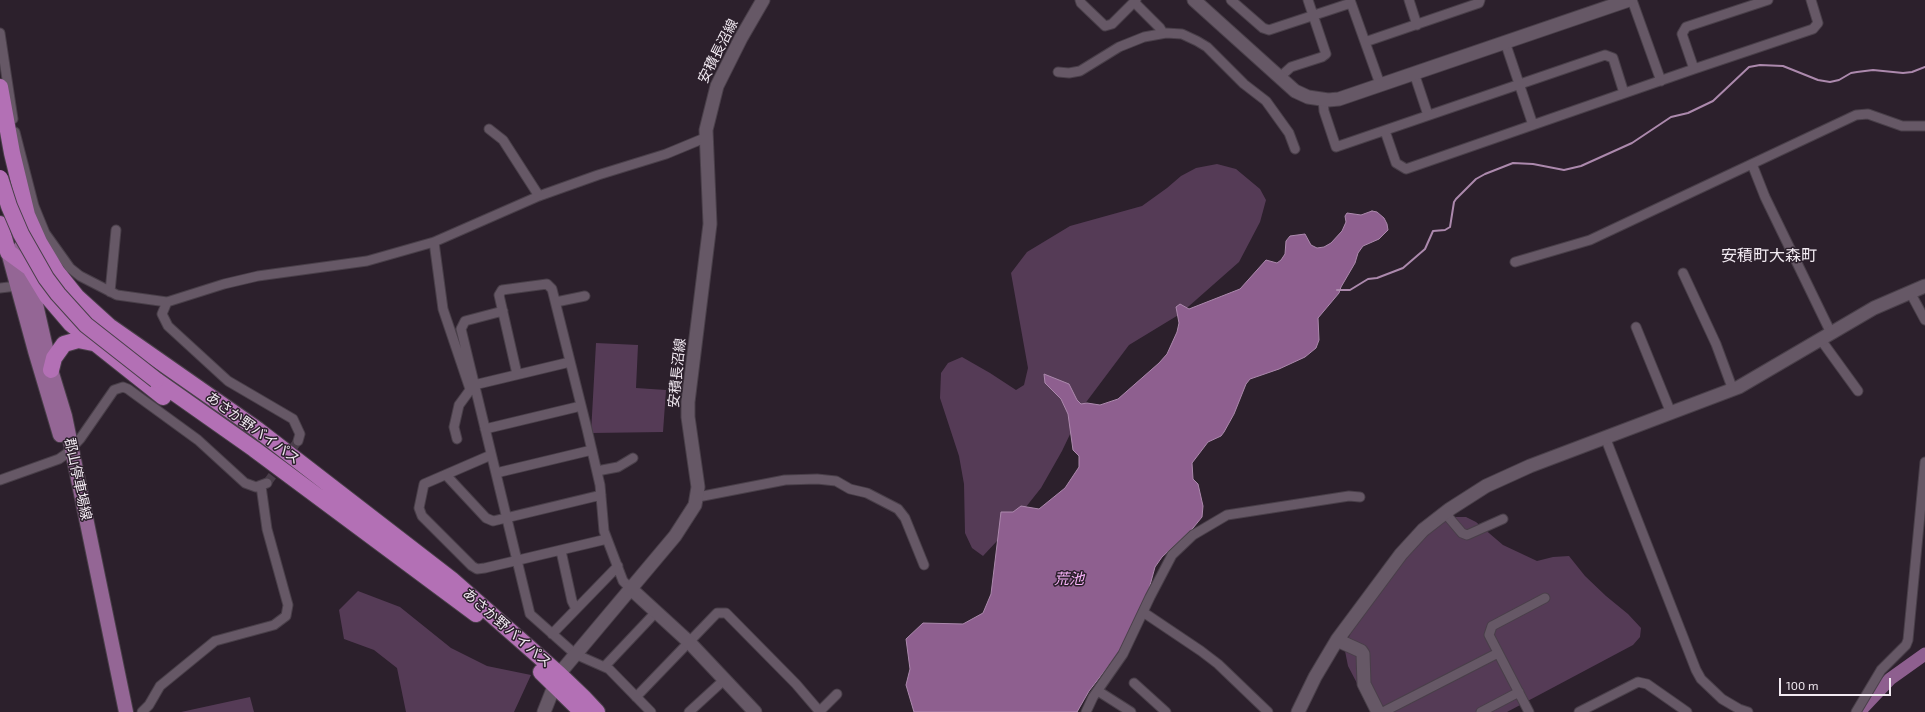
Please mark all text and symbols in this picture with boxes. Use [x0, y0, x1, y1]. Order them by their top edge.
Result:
street label: 安積長沼線 [695, 16, 741, 86]
district label: 安積町大森町 [1721, 246, 1817, 266]
street label: 安積長沼線 [665, 337, 689, 409]
street label: あさか野バイパス [203, 388, 303, 468]
street label: 郡山停車場線 [61, 436, 95, 522]
water label: 荒池 [1054, 570, 1084, 588]
street label: あさか野バイパス [459, 585, 555, 671]
scale bar [1781, 670, 1893, 696]
text: 100 m [1786, 678, 1818, 692]

